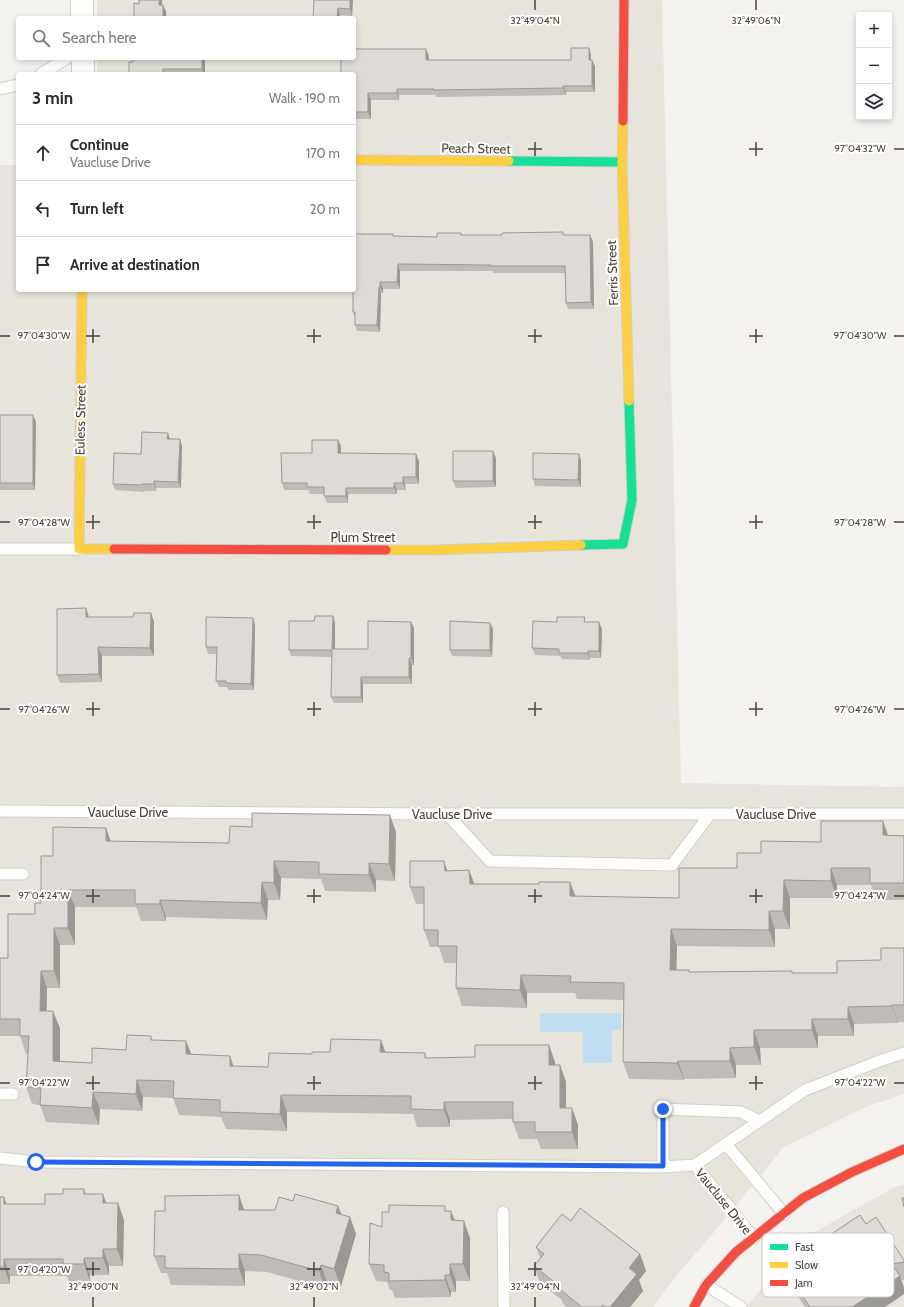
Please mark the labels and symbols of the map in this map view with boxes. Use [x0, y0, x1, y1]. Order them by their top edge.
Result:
text: 32°49'04"N [510, 14, 560, 27]
text: 32°49'06"N [731, 14, 781, 27]
street label: Peach Street [441, 139, 511, 157]
text: 97°04'32"W [834, 142, 886, 155]
street label: Ferris Street [603, 239, 621, 306]
text: 97°04'30"W [17, 329, 71, 342]
text: 97°04'30"W [833, 329, 887, 342]
street label: Euless Street [71, 384, 89, 455]
text: 97°04'28"W [18, 516, 71, 529]
text: 97°04'28"W [834, 516, 887, 529]
street label: Plum Street [331, 529, 396, 545]
text: 97°04'26"W [18, 703, 70, 716]
text: 97°04'26"W [834, 703, 886, 716]
street label: Vaucluse Drive [88, 804, 169, 820]
street label: Vaucluse Drive [412, 806, 493, 822]
street label: Vaucluse Drive [736, 806, 817, 822]
text: 97°04'24"W [18, 889, 70, 902]
text: 97°04'24"W [834, 889, 886, 902]
text: 97°04'22"W [18, 1076, 70, 1089]
text: 97°04'22"W [834, 1076, 886, 1089]
route end [654, 1100, 672, 1118]
route start [27, 1153, 45, 1171]
street label: Vaucluse Drive [692, 1165, 756, 1238]
legend [762, 1233, 894, 1297]
text: Fast [795, 1240, 814, 1254]
text: Slow [795, 1258, 818, 1272]
text: 97°04'20"W [18, 1263, 71, 1276]
text: Jam [794, 1276, 813, 1290]
text: 32°49'00"N [68, 1280, 118, 1293]
text: 32°49'02"N [290, 1280, 338, 1293]
text: 32°49'04"N [510, 1280, 560, 1293]

